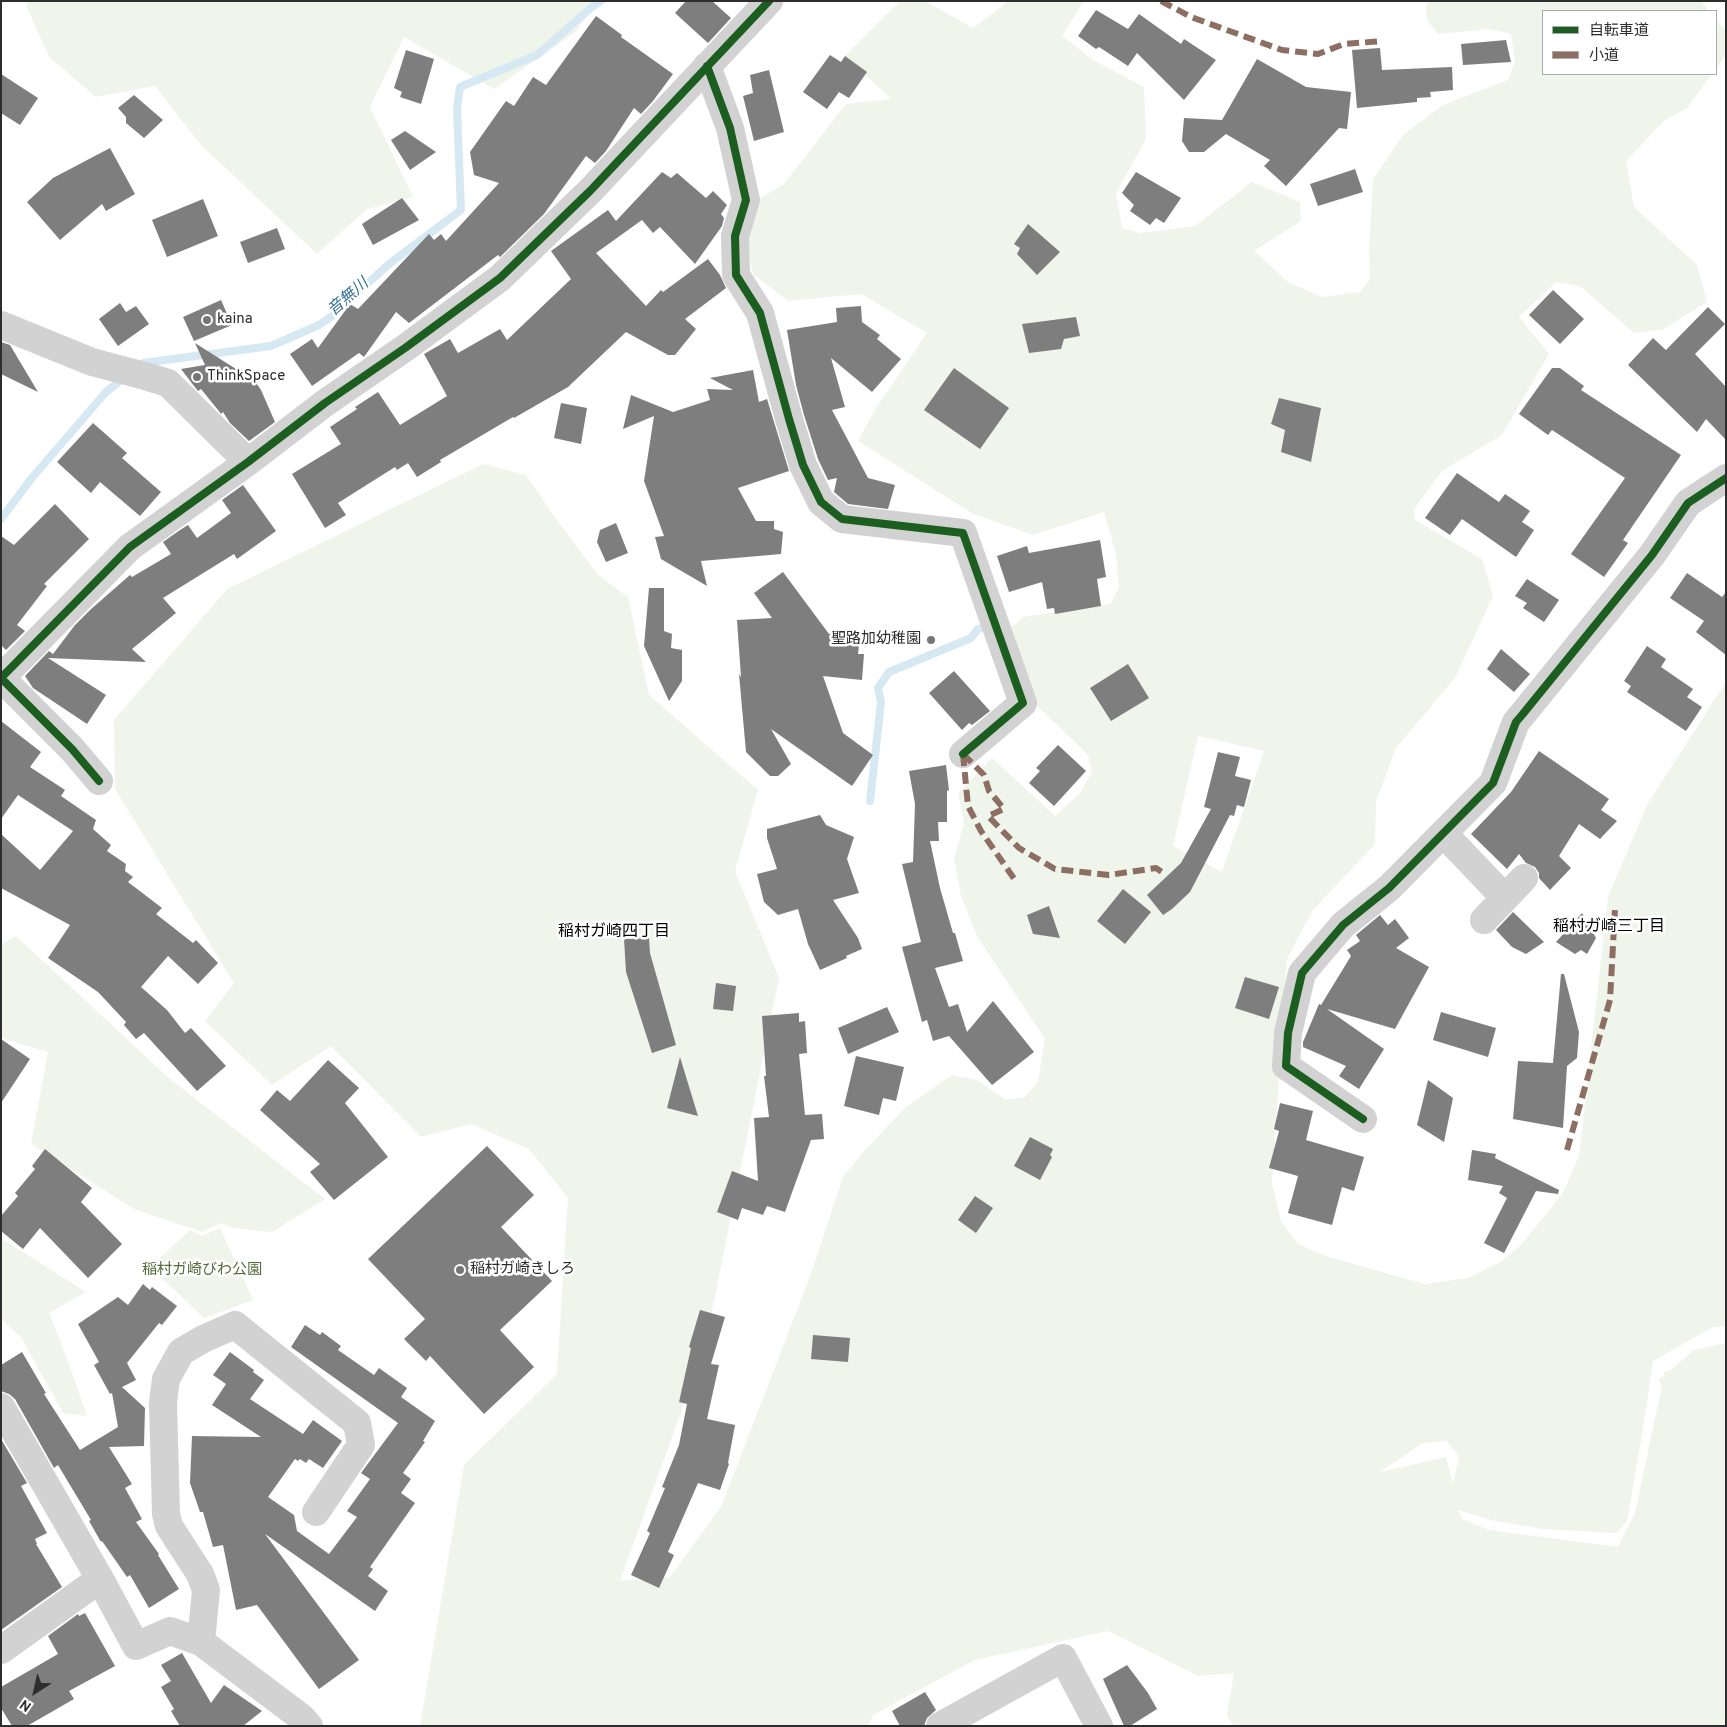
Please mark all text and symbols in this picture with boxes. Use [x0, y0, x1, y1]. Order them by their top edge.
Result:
legend [1542, 10, 1717, 75]
text: 自転車道 [1589, 22, 1649, 41]
text: 小道 [1589, 47, 1619, 66]
water label: 音無川 [325, 275, 373, 321]
place label: kaina [217, 311, 253, 329]
marker: kaina [201, 314, 213, 326]
place label: ThinkSpace [207, 368, 285, 386]
marker: ThinkSpace [191, 371, 203, 383]
place label: 聖路加幼稚園 [831, 631, 921, 649]
marker: 聖路加幼稚園 [925, 634, 937, 646]
district label: 稲村ガ崎三丁目 [1553, 918, 1665, 938]
district label: 稲村ガ崎四丁目 [558, 923, 670, 943]
place label: 稲村ガ崎きしろ [470, 1261, 575, 1279]
park label: 稲村ガ崎びわ公園 [142, 1262, 262, 1280]
marker: 稲村ガ崎きしろ [454, 1264, 466, 1276]
north arrow [10, 1667, 60, 1717]
text: N [17, 1695, 35, 1715]

